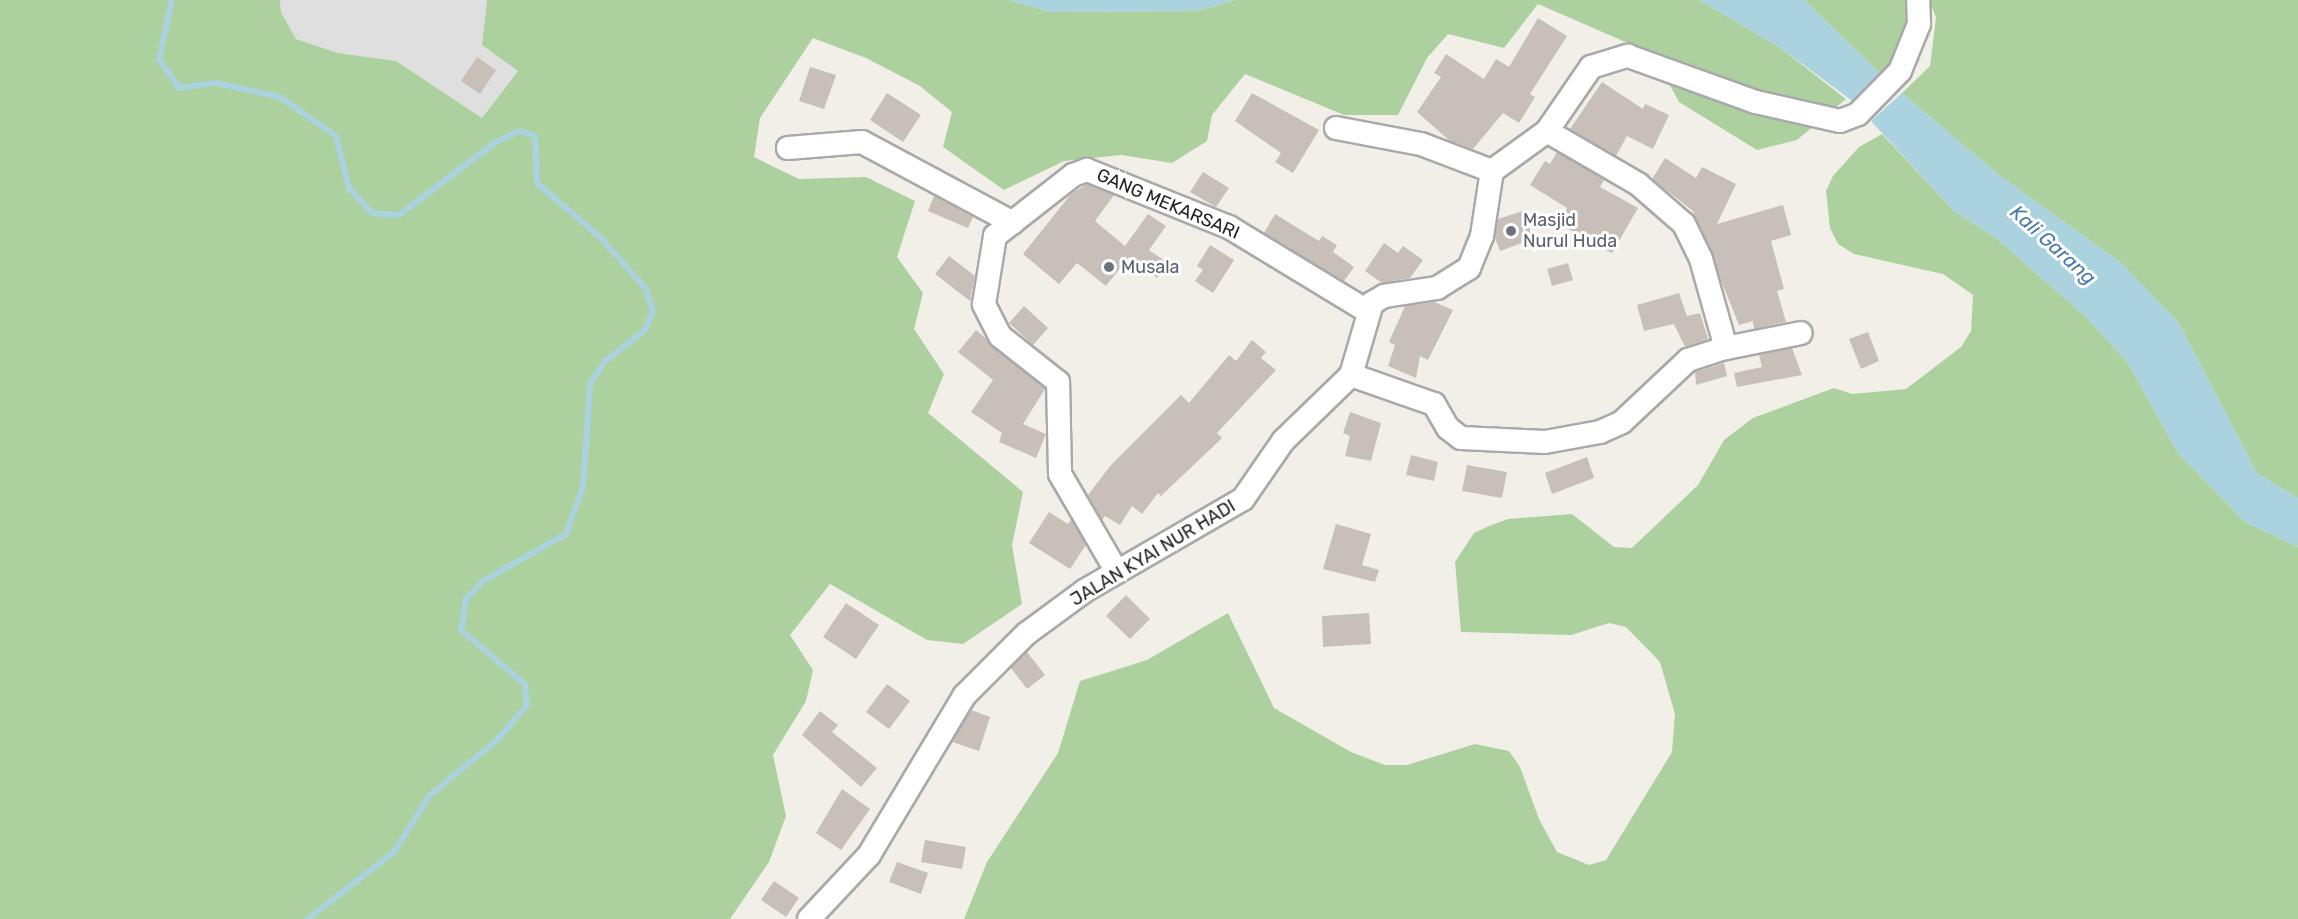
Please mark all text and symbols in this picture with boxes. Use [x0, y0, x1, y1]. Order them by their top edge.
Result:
street label: GANG MEKARSARI [1093, 164, 1243, 244]
water label: Kali Garang [2005, 200, 2101, 290]
place label: Masjid Nurul Huda [1523, 210, 1617, 252]
marker: Masjid Nurul Huda [1504, 224, 1518, 238]
place label: Musala [1121, 256, 1180, 278]
marker: Musala [1102, 260, 1116, 274]
street label: JALAN KYAI NUR HADI [1067, 495, 1239, 611]

